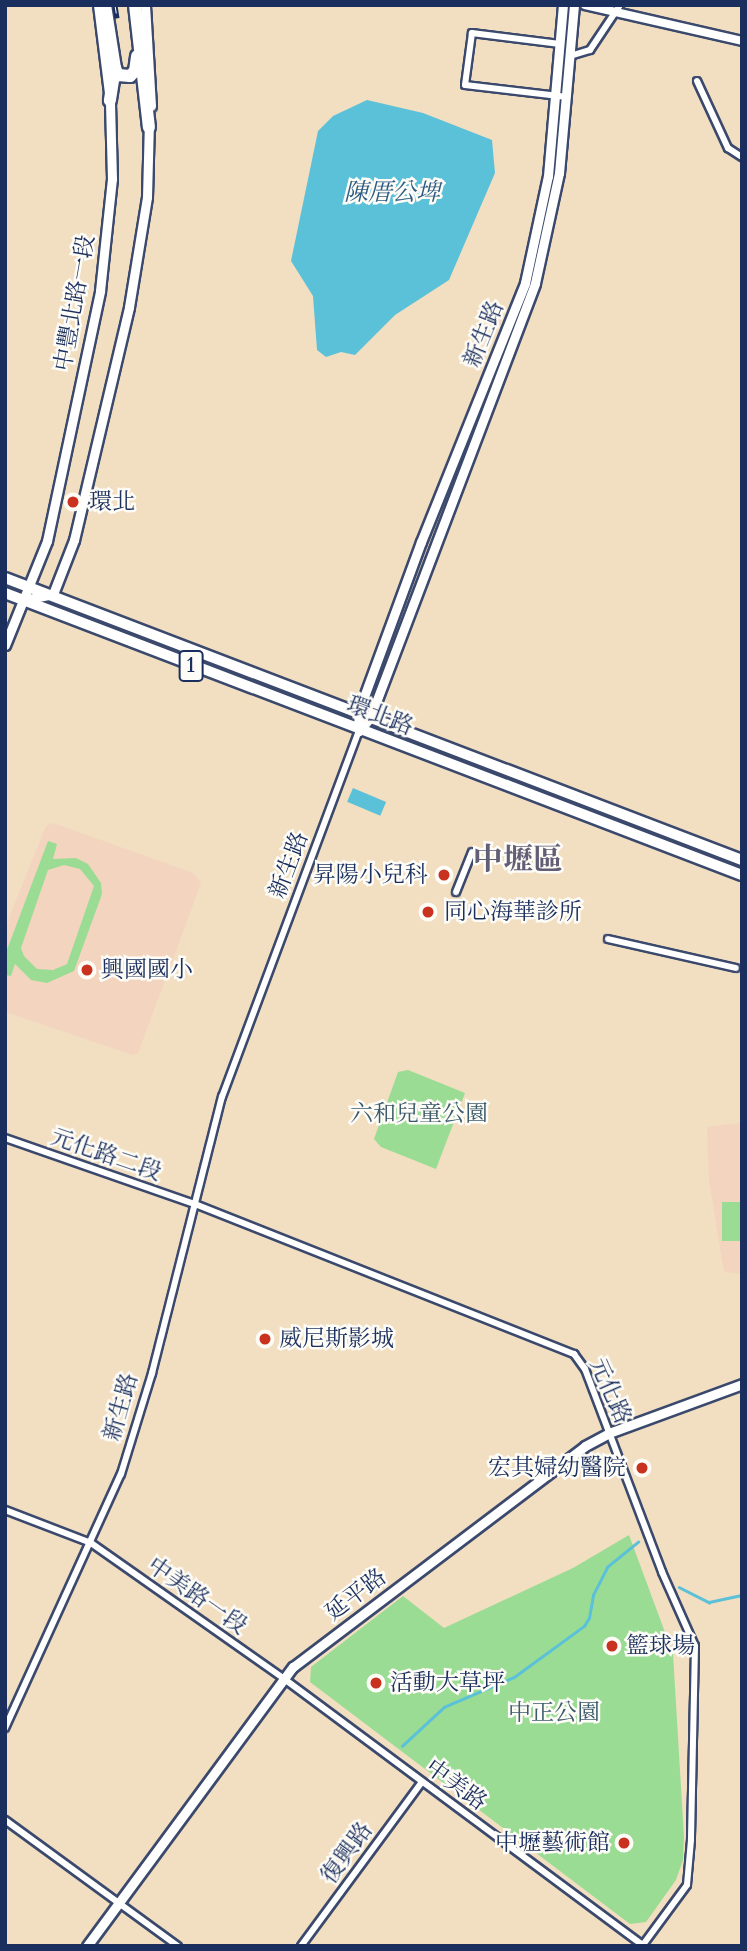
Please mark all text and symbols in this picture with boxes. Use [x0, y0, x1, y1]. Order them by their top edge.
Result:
water label: 陳厝公埤 [344, 179, 440, 207]
street label: 中豐北路一段 [49, 233, 101, 373]
street label: 新生路 [458, 297, 510, 371]
place label: 環北 [89, 488, 135, 516]
marker: 環北 [63, 492, 83, 512]
road number: 1 [177, 648, 205, 684]
street label: 環北路 [343, 691, 417, 741]
street label: 新生路 [264, 828, 314, 902]
district label: 中壢區 [473, 842, 563, 878]
place label: 昇陽小兒科 [313, 861, 428, 889]
marker: 昇陽小兒科 [434, 865, 454, 885]
place label: 同心海華診所 [444, 898, 582, 926]
marker: 同心海華診所 [418, 902, 438, 922]
place label: 興國國小 [101, 956, 193, 984]
marker: 興國國小 [79, 962, 95, 978]
park label: 六和兒童公園 [350, 1100, 488, 1128]
street label: 元化路二段 [47, 1123, 165, 1187]
place label: 威尼斯影城 [279, 1325, 394, 1353]
marker: 威尼斯影城 [257, 1331, 273, 1347]
street label: 元化路 [583, 1354, 637, 1428]
street label: 新生路 [98, 1370, 144, 1444]
place label: 宏其婦幼醫院 [488, 1454, 626, 1482]
marker: 宏其婦幼醫院 [632, 1458, 652, 1478]
street label: 中美路一段 [142, 1552, 252, 1640]
street label: 延平路 [320, 1563, 392, 1627]
place label: 籃球場 [626, 1632, 695, 1660]
marker: 籃球場 [604, 1638, 620, 1654]
place label: 活動大草坪 [390, 1669, 505, 1697]
marker: 活動大草坪 [368, 1675, 384, 1691]
park label: 中正公園 [508, 1699, 600, 1727]
street label: 中美路 [420, 1754, 492, 1816]
street label: 復興路 [316, 1817, 378, 1889]
place label: 中壢藝術館 [495, 1829, 610, 1857]
marker: 中壢藝術館 [616, 1835, 632, 1851]

